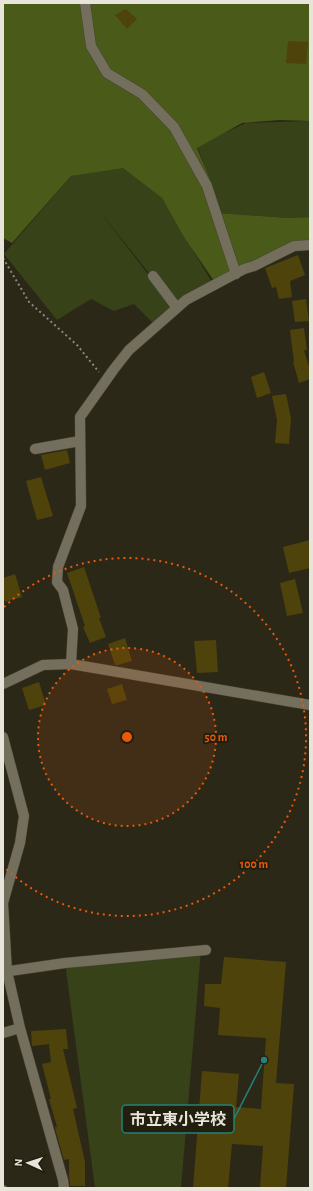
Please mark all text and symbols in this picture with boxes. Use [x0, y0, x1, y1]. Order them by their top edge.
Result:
centre of rings [120, 730, 134, 744]
text: 50 m [205, 731, 228, 743]
text: 100 m [240, 858, 268, 870]
callout: 市立東小学校 [122, 1105, 234, 1133]
text: 市立東小学校 [130, 1111, 226, 1128]
north arrow [8, 1143, 48, 1183]
text: N [13, 1158, 24, 1167]

